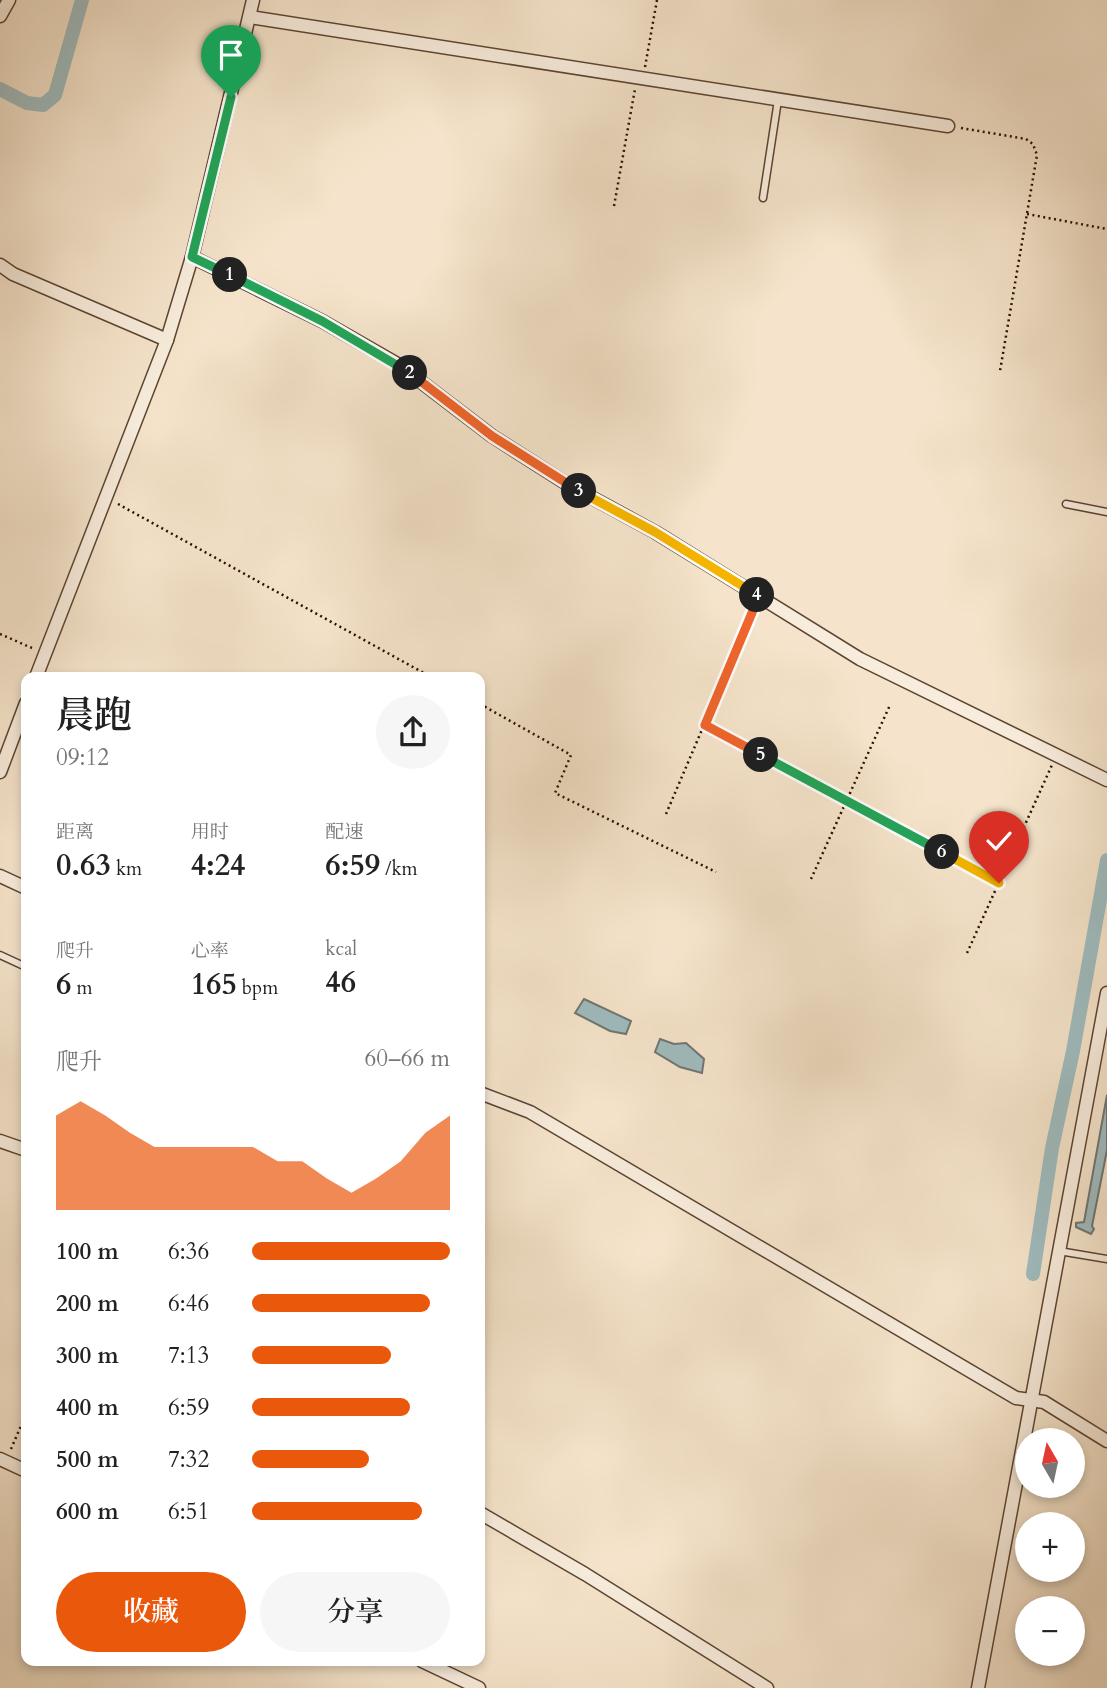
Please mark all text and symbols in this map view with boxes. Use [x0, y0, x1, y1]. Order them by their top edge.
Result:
pin [201, 25, 261, 97]
icon: arrive [212, 36, 250, 74]
pin: 1 [212, 258, 247, 292]
text: 1 [225, 261, 234, 287]
pin: 2 [392, 356, 428, 390]
text: 2 [405, 359, 414, 385]
pin: 3 [562, 474, 596, 508]
text: 3 [574, 477, 583, 503]
pin: 4 [740, 578, 774, 612]
text: 4 [752, 581, 761, 607]
text: 晨跑 [56, 690, 132, 742]
button: share [376, 695, 450, 769]
pin: 5 [744, 738, 778, 772]
text: 5 [756, 741, 765, 767]
text: 09:12 [56, 742, 109, 773]
pin [969, 811, 1029, 883]
text: 距离 [56, 819, 94, 845]
text: 用时 [191, 819, 229, 845]
text: 配速 [325, 819, 363, 845]
icon: check [980, 822, 1018, 860]
pin: 6 [925, 834, 960, 870]
text: 6 [937, 838, 946, 864]
text: 0.63 [56, 845, 111, 886]
text: 4:24 [191, 845, 245, 886]
text: 6:59 [325, 845, 380, 886]
text: km [111, 856, 142, 882]
text: /km [380, 856, 418, 882]
text: kcal [325, 936, 357, 962]
text: 爬升 [56, 938, 94, 964]
text: 心率 [191, 938, 229, 964]
text: 46 [325, 962, 356, 1003]
text: 6 [56, 964, 71, 1005]
text: 165 [191, 964, 237, 1005]
text: m [71, 975, 93, 1001]
text: bpm [237, 975, 278, 1001]
text: 60–66 m [365, 1043, 450, 1074]
text: 爬升 [56, 1046, 102, 1077]
text: 100 m [56, 1236, 119, 1267]
text: 6:36 [168, 1236, 209, 1267]
text: 200 m [56, 1288, 119, 1319]
text: 6:46 [168, 1288, 209, 1319]
text: 300 m [56, 1340, 119, 1371]
text: 7:13 [168, 1340, 209, 1371]
text: 400 m [56, 1392, 119, 1423]
text: 6:59 [168, 1392, 209, 1423]
north arrow [1015, 1428, 1085, 1498]
map controls [1015, 1428, 1085, 1666]
text: 500 m [56, 1444, 119, 1475]
text: 7:32 [168, 1444, 209, 1475]
text: 600 m [56, 1496, 119, 1527]
text: 6:51 [168, 1496, 209, 1527]
button: + [1015, 1512, 1085, 1582]
button: 收藏 [56, 1572, 246, 1652]
button: 分享 [260, 1572, 450, 1652]
button: − [1015, 1596, 1085, 1666]

